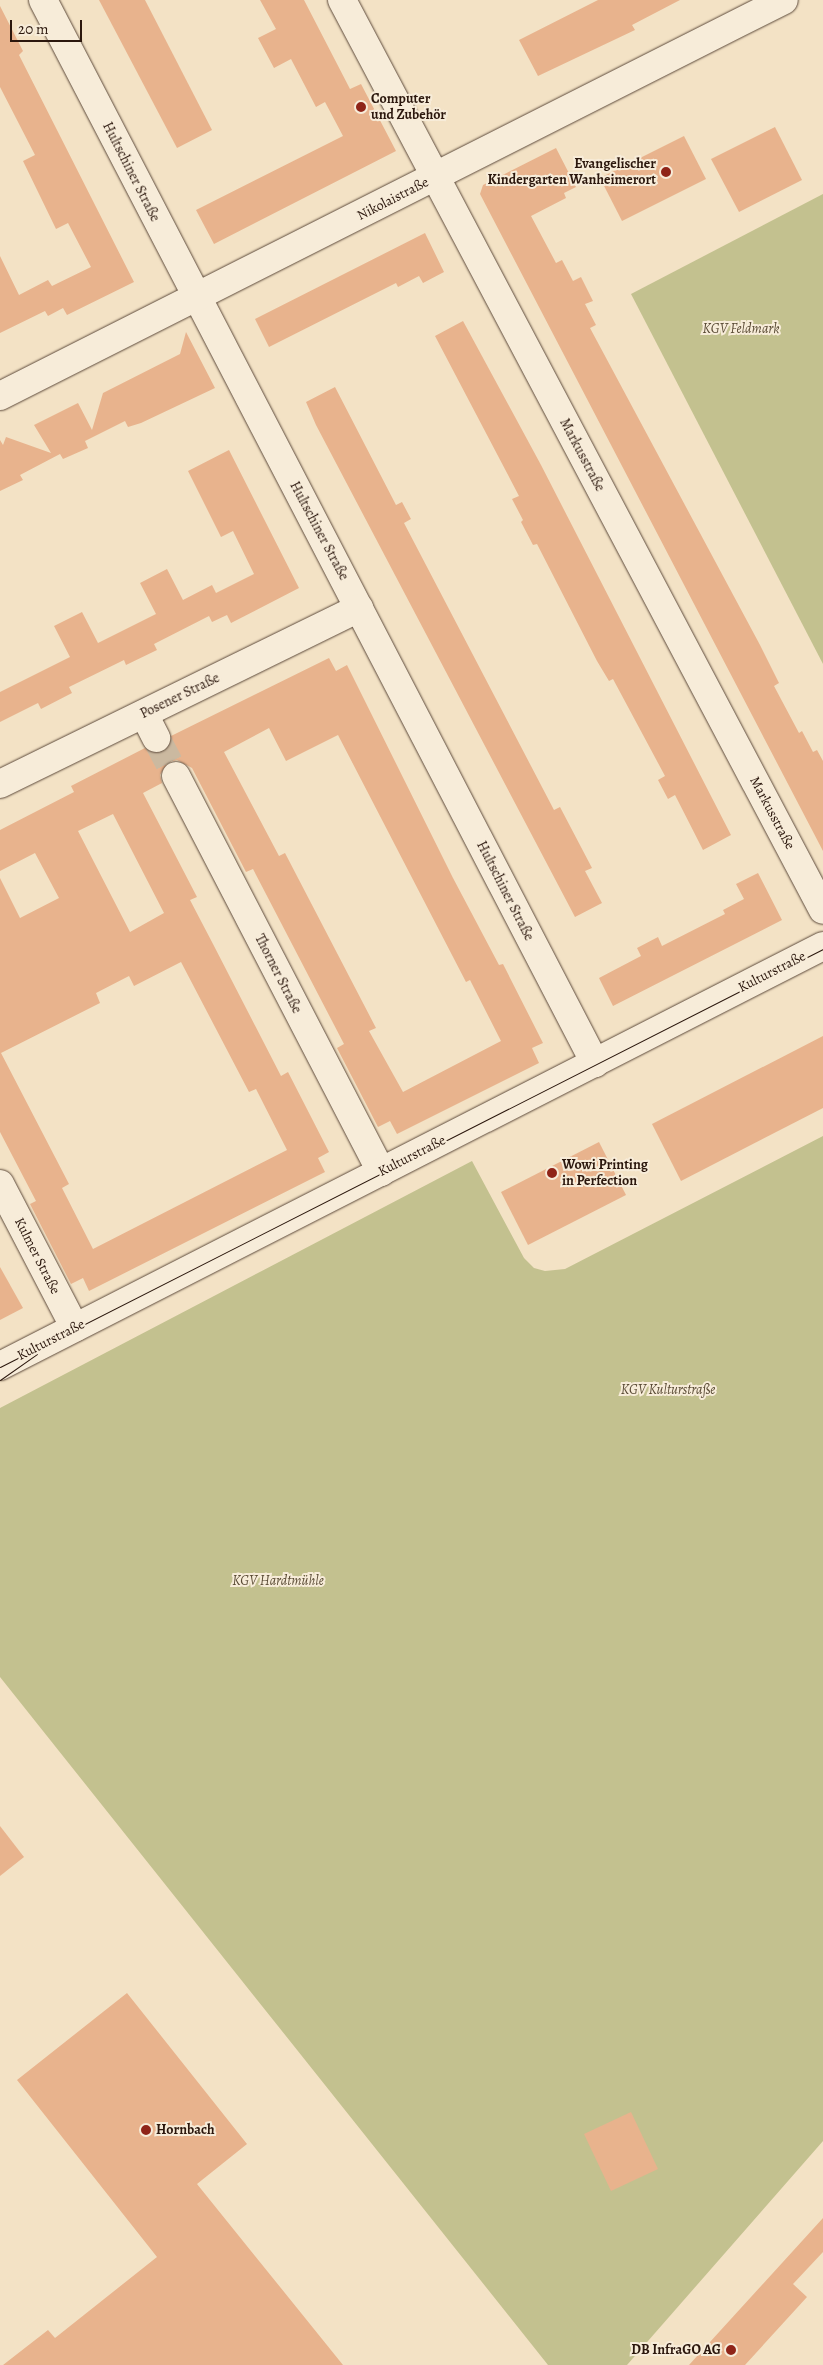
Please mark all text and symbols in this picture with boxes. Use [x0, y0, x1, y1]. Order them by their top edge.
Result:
scale bar [12, 10, 85, 42]
text: 20 m [18, 19, 49, 39]
place label: Computer und Zubehör [371, 91, 446, 124]
marker: Computer und Zubehör [355, 101, 367, 113]
street label: Hultschiner Straße [99, 119, 163, 225]
place label: Evangelischer Kindergarten Wanheimerort [488, 156, 656, 188]
marker: Evangelischer Kindergarten Wanheimerort [660, 166, 672, 178]
street label: Nikolaistraße [354, 174, 432, 224]
park label: KGV Feldmark [703, 321, 779, 337]
street label: Markusstraße [556, 416, 608, 494]
street label: Hultschiner Straße [286, 479, 352, 583]
street label: Posener Straße [138, 670, 222, 722]
street label: Markusstraße [746, 774, 798, 852]
street label: Hultschiner Straße [473, 838, 537, 944]
street label: Thorner Straße [251, 932, 305, 1016]
street label: Kulturstraße [735, 948, 809, 996]
street label: Kulturstraße [375, 1132, 449, 1180]
place label: Wowi Printing in Perfection [562, 1157, 648, 1190]
marker: Wowi Printing in Perfection [546, 1167, 558, 1179]
street label: Kulmer Straße [10, 1215, 64, 1297]
street label: Kulturstraße [14, 1316, 88, 1364]
park label: KGV Kulturstraße [621, 1382, 715, 1398]
park label: KGV Hardtmühle [232, 1573, 324, 1589]
place label: Hornbach [156, 2122, 215, 2138]
marker: Hornbach [140, 2124, 152, 2136]
place label: DB InfraGO AG [631, 2342, 721, 2358]
marker: DB InfraGO AG [725, 2344, 737, 2356]

